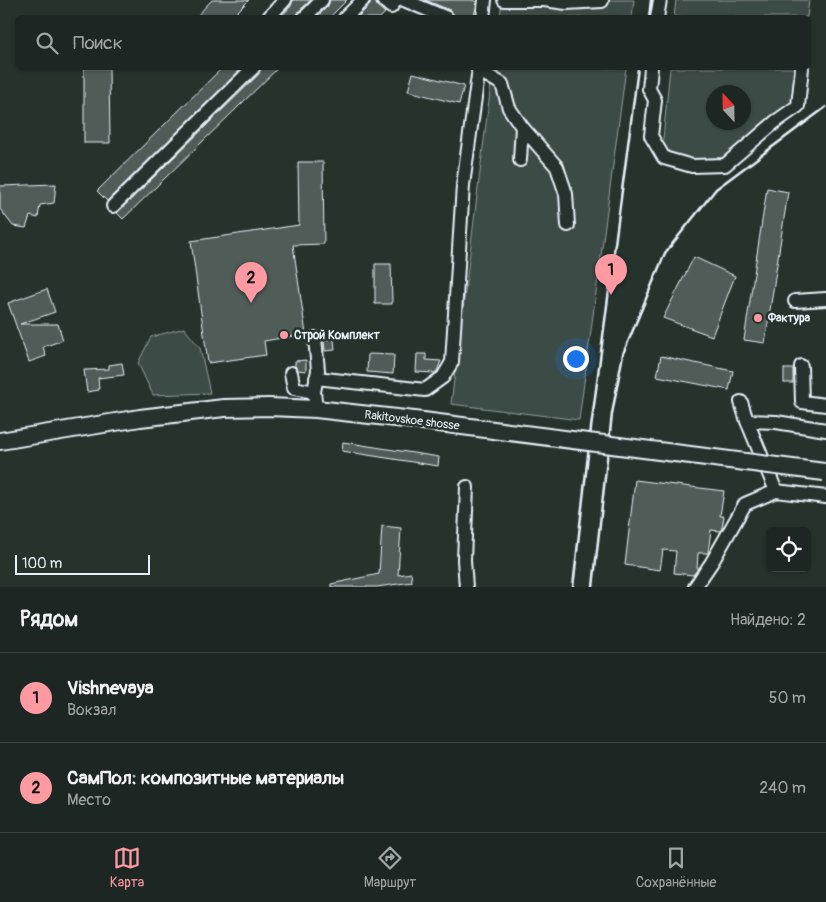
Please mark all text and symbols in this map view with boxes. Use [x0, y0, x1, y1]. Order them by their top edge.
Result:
search box [15, 15, 811, 70]
icon: search [33, 29, 61, 57]
text: Поиск [73, 31, 123, 55]
north arrow [706, 85, 751, 130]
pin: 1 [595, 254, 627, 295]
pin: 2 [235, 262, 267, 303]
place label: Фактура [767, 311, 811, 326]
marker: Фактура [752, 312, 764, 324]
place label: Строй Комплект [294, 328, 381, 343]
marker: Строй Комплект [278, 329, 290, 341]
your location [563, 346, 589, 372]
street label: Rakitovskoe shosse [363, 407, 460, 434]
map controls [766, 527, 811, 572]
button: locate [766, 527, 811, 572]
scale bar [15, 552, 150, 575]
text: 100 m [22, 555, 62, 572]
text: Рядом [20, 606, 78, 633]
text: Найдено: 2 [730, 610, 806, 630]
text: Vishnevaya [67, 676, 154, 700]
text: 1 [33, 688, 39, 708]
text: 50 m [769, 688, 806, 708]
text: Вокзал [67, 700, 116, 720]
text: СамПол: композитные материалы [67, 766, 344, 790]
text: 2 [32, 778, 40, 798]
text: 240 m [759, 778, 806, 798]
text: Место [67, 790, 111, 810]
tab: Карта [110, 844, 144, 891]
tab: Маршрут [364, 844, 416, 891]
tab: Сохранённые [636, 844, 716, 891]

